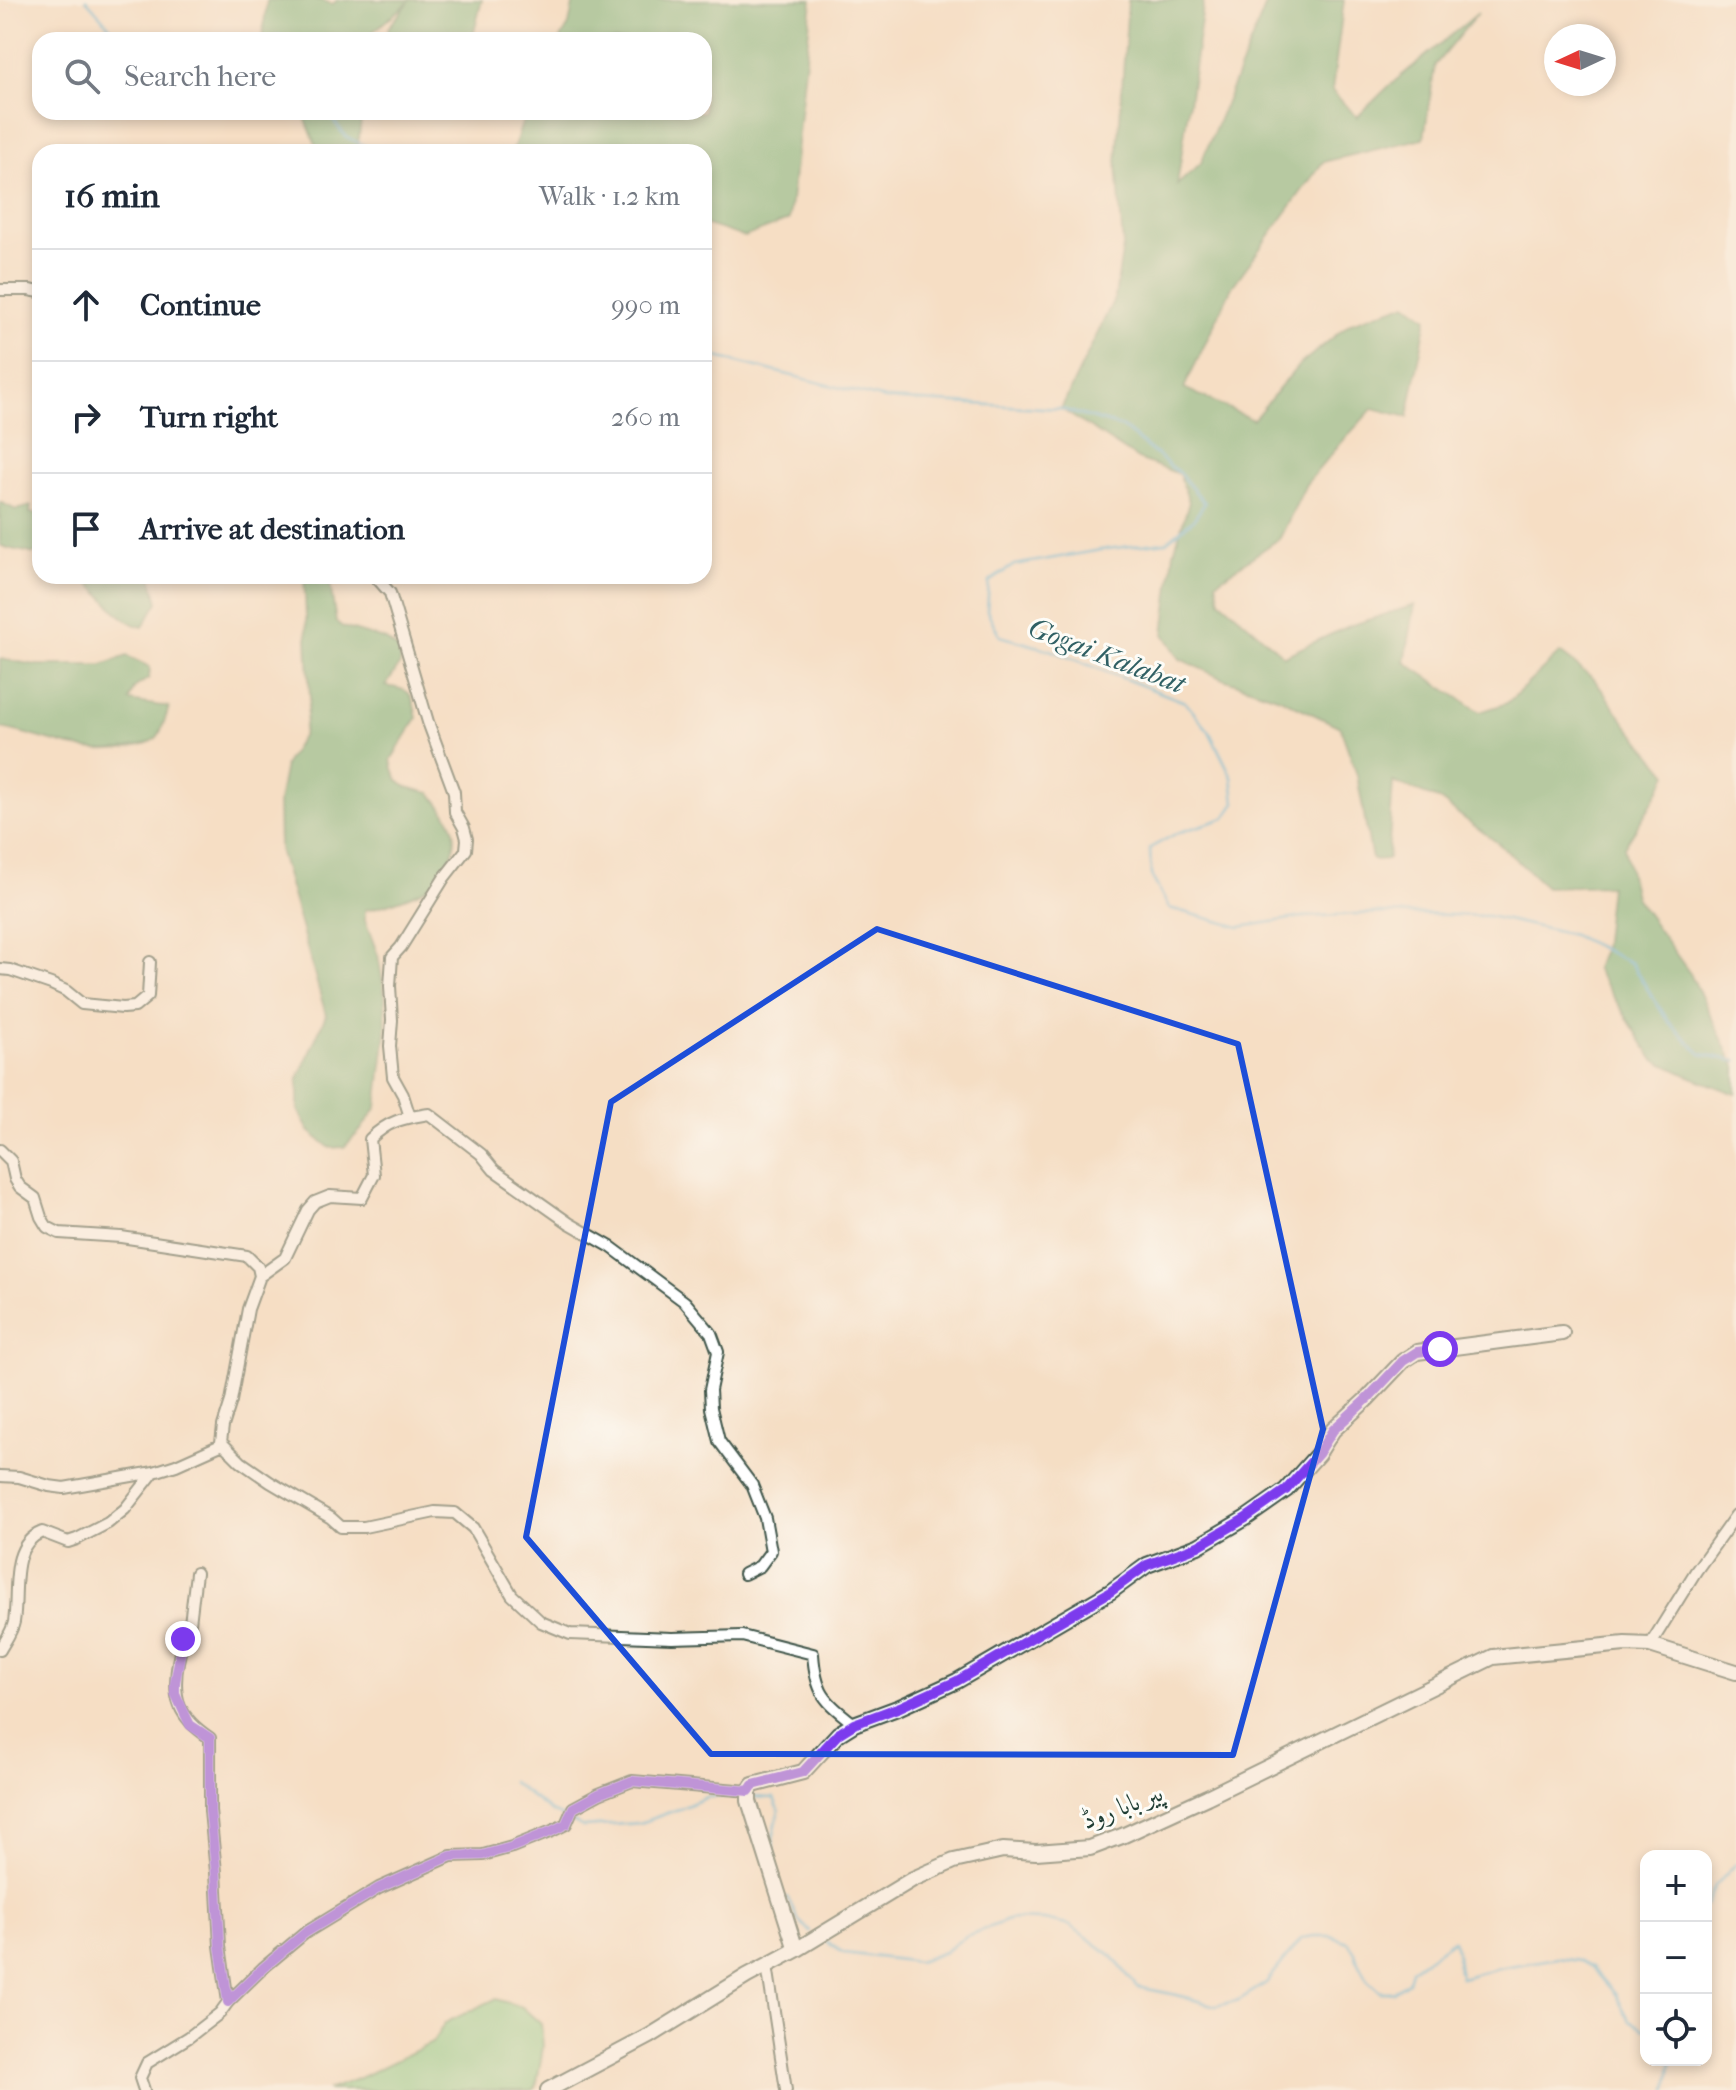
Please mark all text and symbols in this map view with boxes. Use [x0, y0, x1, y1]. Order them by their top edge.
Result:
north arrow [1544, 24, 1616, 96]
search box [32, 32, 712, 120]
icon: search [60, 54, 104, 98]
text: Search here [124, 59, 276, 94]
text: 16 min [64, 176, 160, 216]
text: Walk · 1.2 km [539, 181, 680, 212]
icon: ahead [64, 283, 108, 327]
text: Continue [140, 288, 261, 323]
text: 990 m [611, 290, 680, 321]
icon: right [64, 395, 108, 439]
text: Turn right [140, 400, 278, 435]
text: 260 m [611, 402, 680, 433]
icon: arrive [64, 507, 108, 551]
text: Arrive at destination [140, 512, 405, 547]
water label: Gogai Kalabat [1024, 611, 1191, 701]
route start [1422, 1331, 1458, 1367]
route end [165, 1621, 201, 1657]
street label: پیر بابا روڈ [1077, 1776, 1169, 1839]
map controls [1640, 1850, 1712, 2066]
button: + [1640, 1850, 1712, 1922]
button: − [1640, 1922, 1712, 1994]
button: locate [1640, 1994, 1712, 2066]

